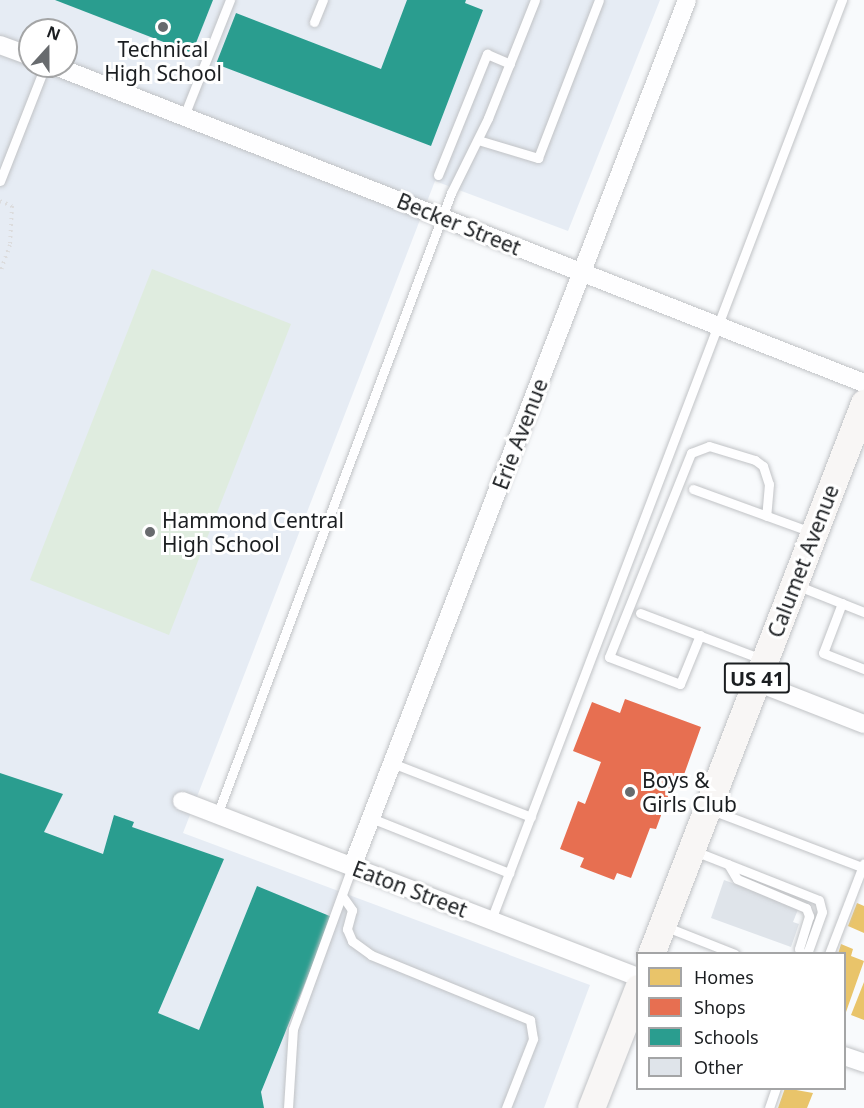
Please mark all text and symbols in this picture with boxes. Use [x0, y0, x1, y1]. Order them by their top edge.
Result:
north arrow [18, 18, 78, 78]
text: N [44, 20, 64, 46]
marker: Technical High School [156, 20, 170, 34]
place label: Technical High School [104, 36, 222, 86]
street label: Becker Street [393, 188, 525, 260]
street label: Erie Avenue [487, 375, 553, 493]
street label: Calumet Avenue [762, 481, 844, 641]
place label: Hammond Central High School [162, 507, 344, 557]
marker: Hammond Central High School [143, 525, 157, 539]
road number: US 41 [722, 661, 792, 695]
place label: Boys & Girls Club [642, 767, 737, 817]
marker: Boys & Girls Club [623, 785, 637, 799]
street label: Eaton Street [349, 856, 471, 922]
legend [636, 952, 846, 1090]
text: Homes [694, 965, 754, 989]
text: Shops [694, 995, 746, 1019]
text: Schools [694, 1025, 759, 1049]
text: Other [694, 1055, 743, 1079]

